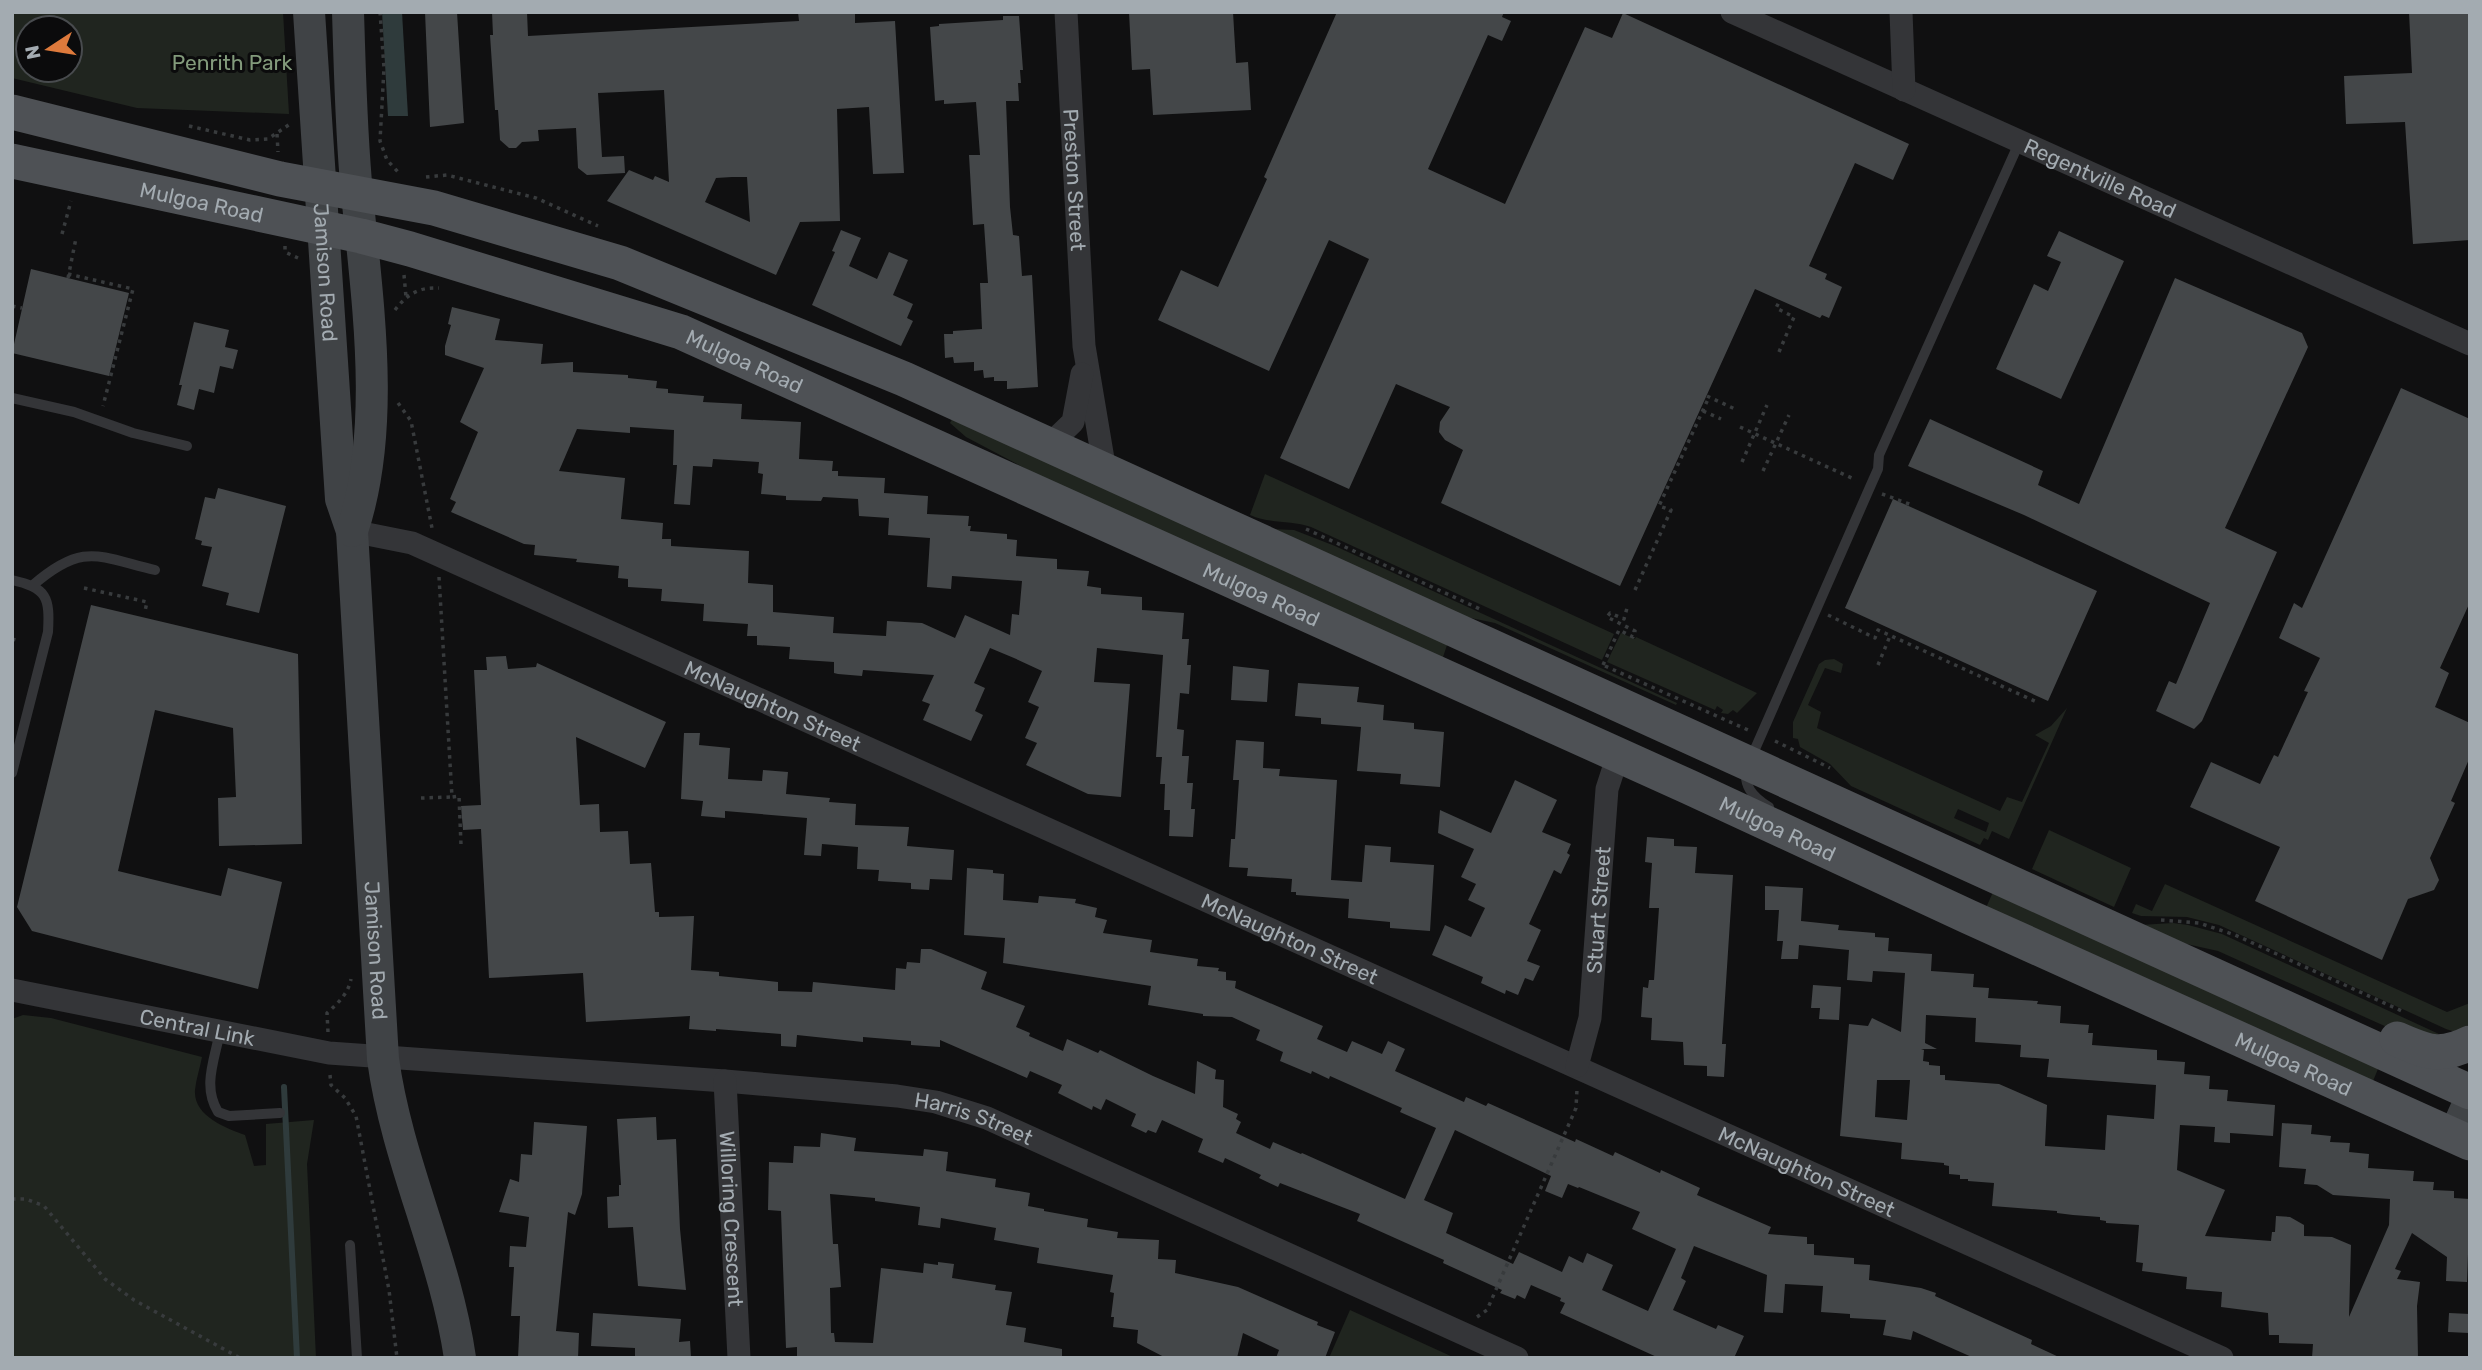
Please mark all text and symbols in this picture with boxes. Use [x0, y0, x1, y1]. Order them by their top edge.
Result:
north arrow [14, 14, 84, 84]
text: N [20, 43, 46, 62]
park label: Penrith Park [172, 50, 293, 75]
street label: Preston Street [1059, 108, 1091, 252]
street label: Regentville Road [2020, 133, 2180, 223]
street label: Mulgoa Road [138, 176, 266, 227]
street label: Jamison Road [309, 202, 343, 343]
street label: Mulgoa Road [682, 324, 807, 398]
street label: Mulgoa Road [1199, 557, 1324, 631]
street label: McNaughton Street [681, 655, 865, 756]
street label: Mulgoa Road [1716, 790, 1840, 866]
street label: Stuart Street [1581, 845, 1615, 975]
street label: Jamison Road [360, 880, 393, 1021]
street label: McNaughton Street [1198, 888, 1382, 989]
street label: Central Link [138, 1003, 257, 1051]
street label: Mulgoa Road [2231, 1026, 2356, 1101]
street label: Harris Street [913, 1086, 1037, 1150]
street label: McNaughton Street [1715, 1120, 1899, 1222]
street label: Willoring Crescent [715, 1130, 749, 1307]

